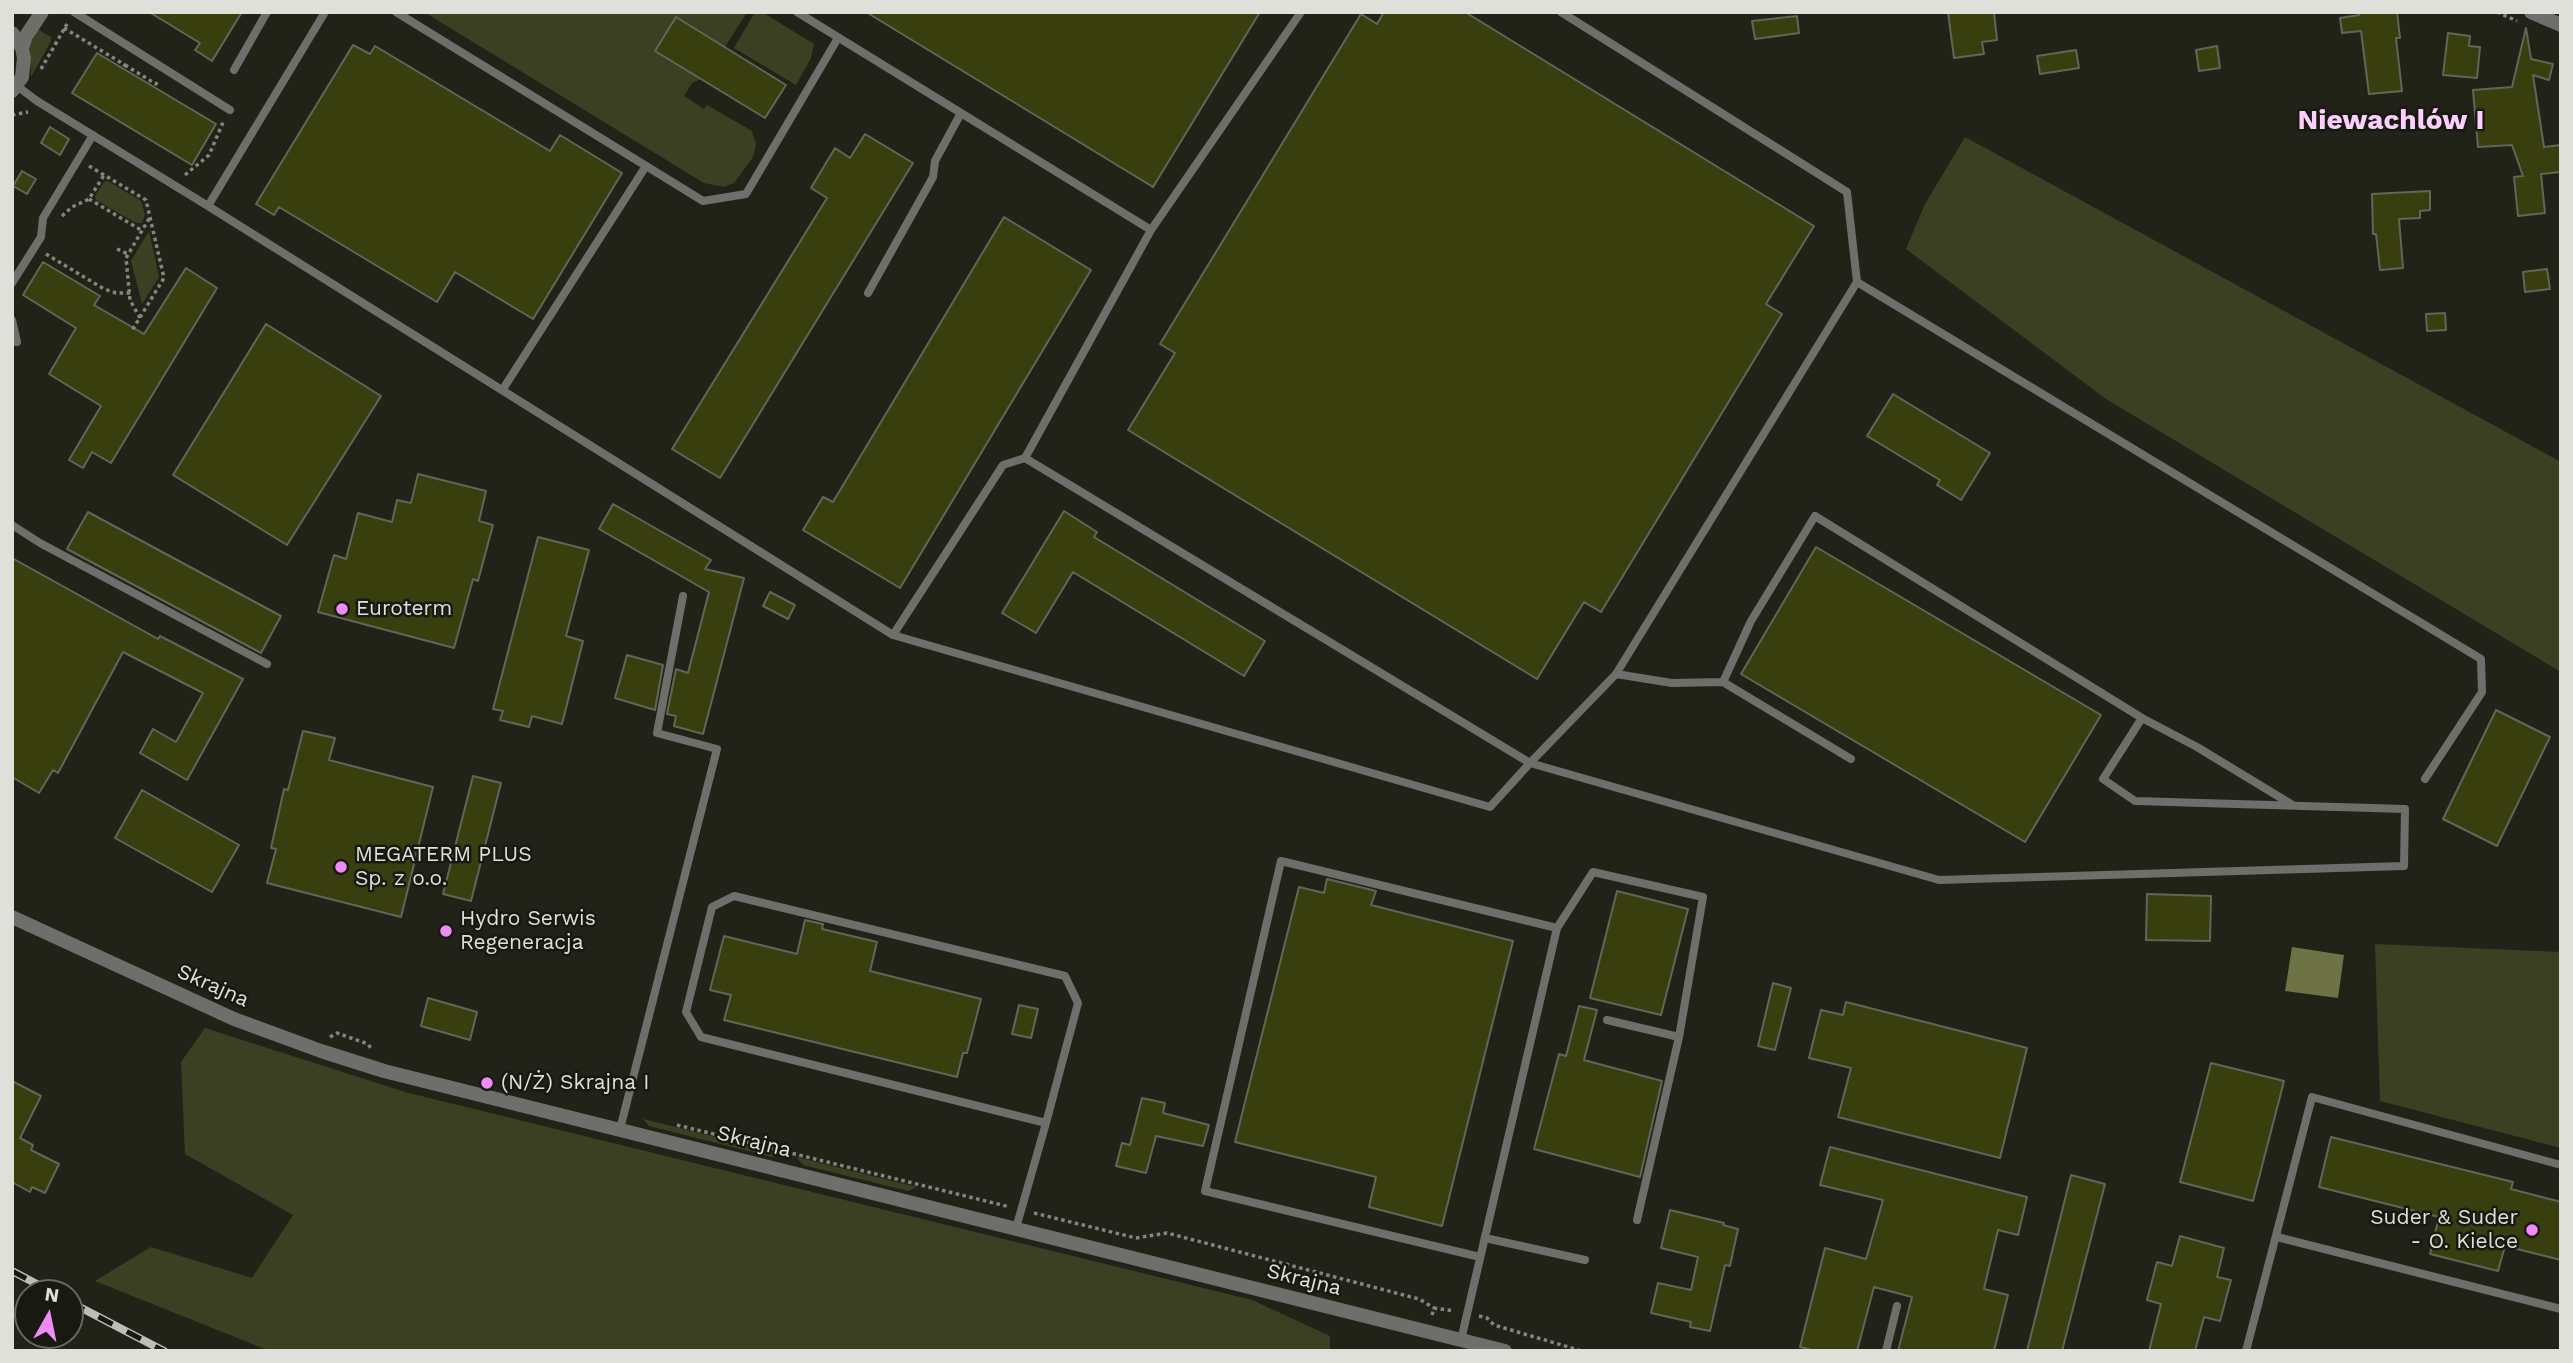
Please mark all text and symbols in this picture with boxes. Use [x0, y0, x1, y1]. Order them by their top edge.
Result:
district label: Niewachlów I [2298, 104, 2484, 138]
place label: Euroterm [356, 596, 452, 622]
marker: Euroterm [334, 601, 350, 617]
place label: MEGATERM PLUS Sp. z o.o. [355, 842, 532, 892]
marker: MEGATERM PLUS Sp. z o.o. [333, 859, 349, 875]
place label: Hydro Serwis Regeneracja [460, 906, 596, 956]
marker: Hydro Serwis Regeneracja [438, 923, 454, 939]
street label: Skrajna [173, 959, 253, 1013]
place label: (N/Ż) Skrajna I [501, 1070, 649, 1096]
marker: (N/Ż) Skrajna I [479, 1075, 495, 1091]
street label: Skrajna [714, 1121, 794, 1163]
place label: Suder & Suder - O. Kielce [2370, 1205, 2518, 1255]
marker: Suder & Suder - O. Kielce [2524, 1222, 2540, 1238]
street label: Skrajna [1264, 1259, 1344, 1301]
north arrow [14, 1279, 84, 1349]
text: N [43, 1282, 61, 1307]

